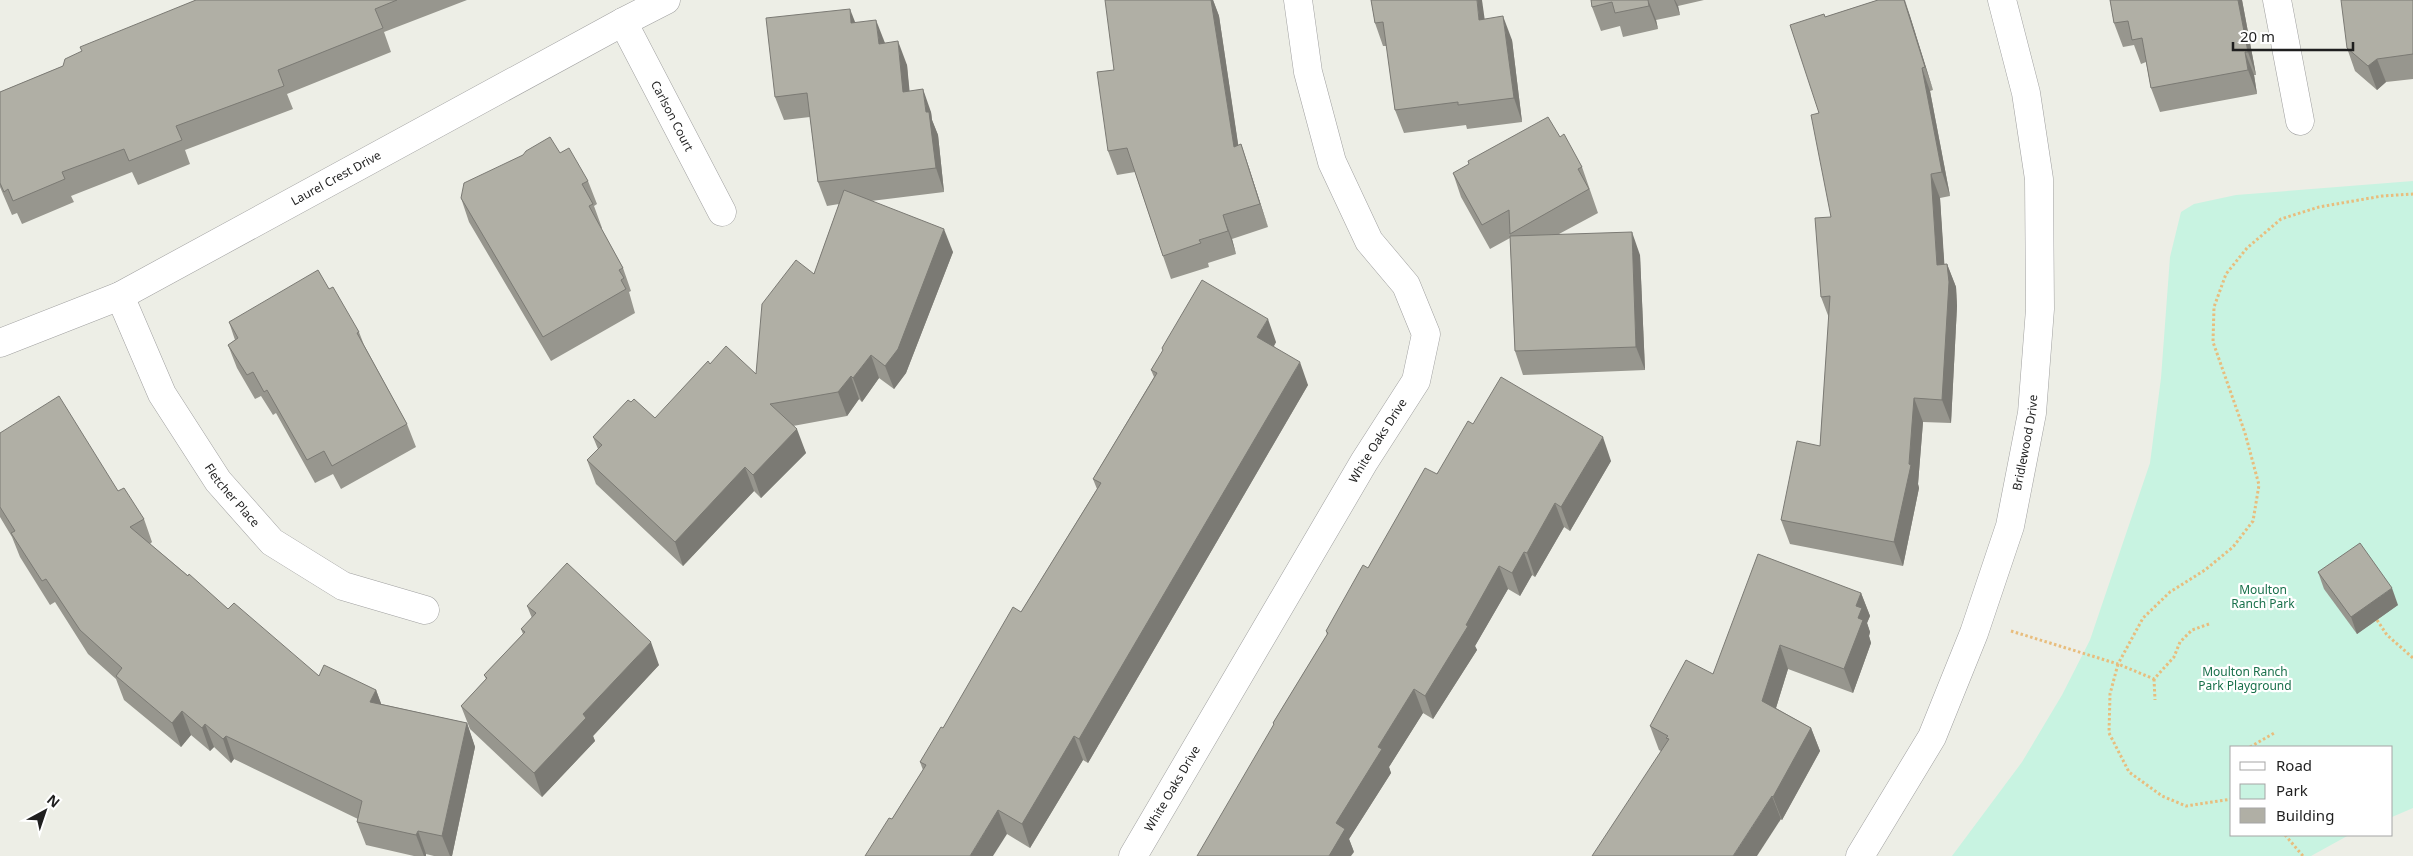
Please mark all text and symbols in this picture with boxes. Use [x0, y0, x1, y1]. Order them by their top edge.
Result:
scale bar [2233, 20, 2353, 52]
text: 20 m [2240, 26, 2275, 46]
street label: Carlson Court [647, 77, 698, 155]
street label: Laurel Crest Drive [288, 146, 384, 209]
street label: Bridlewood Drive [2008, 394, 2041, 492]
street label: White Oaks Drive [1344, 395, 1411, 486]
street label: Fletcher Place [201, 460, 264, 531]
park label: Moulton Ranch Park [2231, 581, 2295, 612]
park label: Moulton Ranch Park Playground [2198, 663, 2292, 694]
street label: White Oaks Drive [1140, 742, 1204, 835]
legend [2230, 746, 2393, 836]
text: Road [2276, 755, 2312, 775]
text: Park [2276, 780, 2308, 800]
north arrow [20, 786, 70, 836]
text: N [43, 790, 64, 812]
text: Building [2276, 805, 2334, 825]

